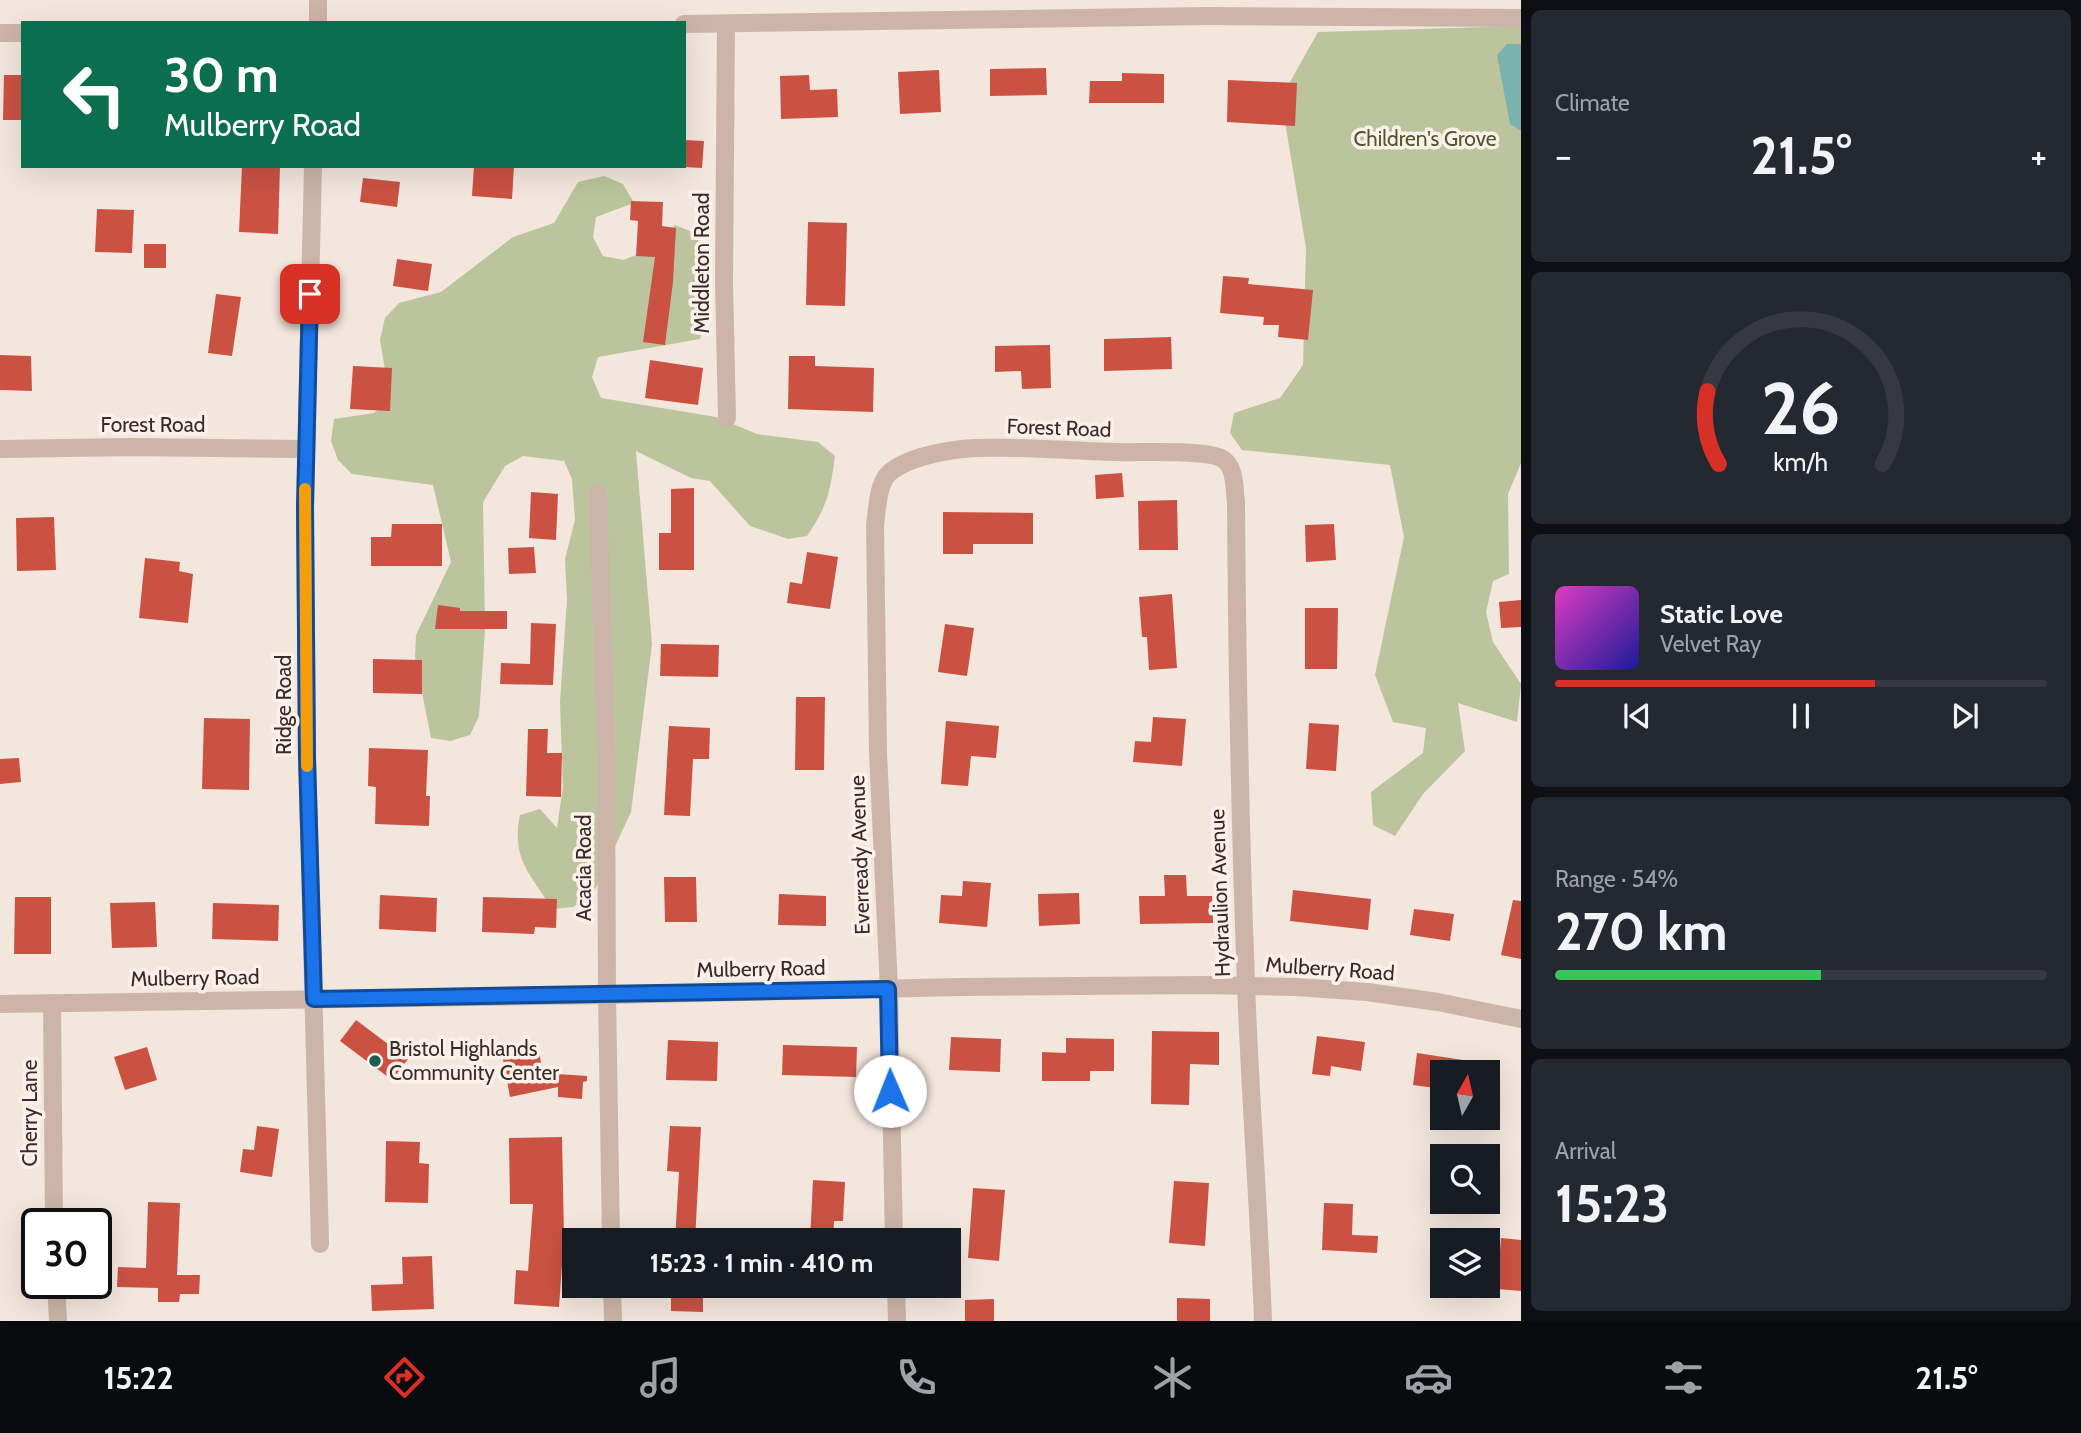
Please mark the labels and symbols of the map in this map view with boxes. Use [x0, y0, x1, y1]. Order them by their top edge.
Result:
park label: Children's Grove [1353, 126, 1497, 151]
street label: Middleton Road [689, 193, 714, 333]
pin [280, 264, 340, 324]
street label: Forest Road [101, 412, 205, 437]
street label: Forest Road [1006, 413, 1112, 442]
street label: Ridge Road [271, 655, 296, 755]
street label: Everready Avenue [844, 775, 875, 935]
street label: Hydraulion Avenue [1204, 808, 1235, 978]
street label: Acacia Road [571, 815, 596, 921]
street label: Mulberry Road [1265, 952, 1395, 985]
street label: Mulberry Road [696, 955, 826, 982]
street label: Mulberry Road [130, 964, 260, 991]
place label: Bristol Highlands Community Center [389, 1036, 559, 1085]
marker: Bristol Highlands Community Center [367, 1053, 383, 1069]
position arrow [853, 1054, 927, 1128]
street label: Cherry Lane [17, 1059, 42, 1166]
north arrow [1430, 1060, 1500, 1130]
speed limit sign: 30 [21, 1208, 112, 1299]

